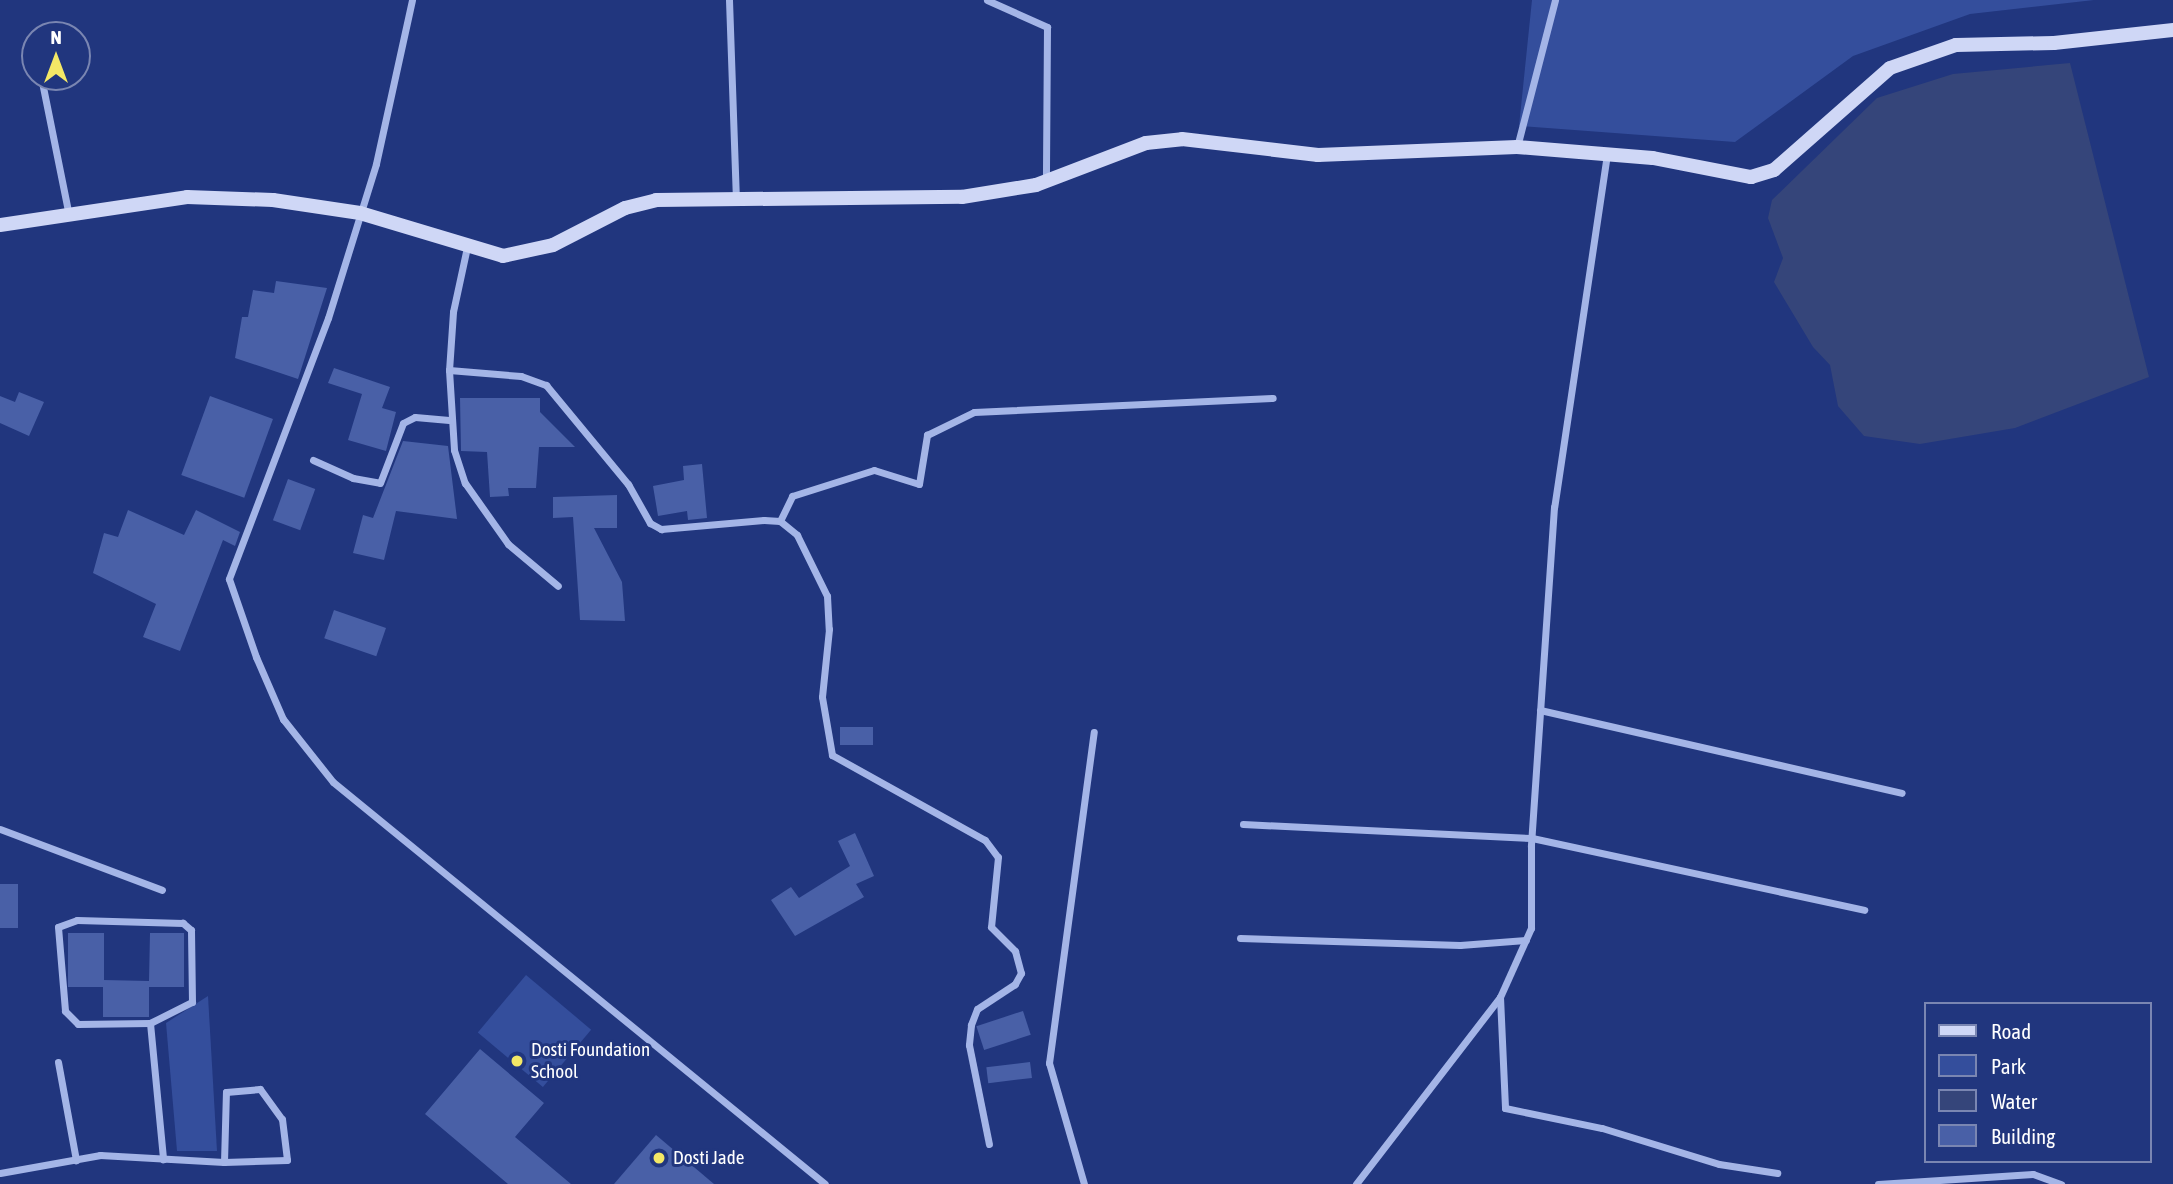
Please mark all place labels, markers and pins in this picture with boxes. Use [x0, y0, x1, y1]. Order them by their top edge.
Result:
place label: Dosti Foundation School [531, 1039, 650, 1083]
marker: Dosti Foundation School [509, 1053, 525, 1069]
place label: Dosti Jade [673, 1147, 744, 1169]
marker: Dosti Jade [651, 1150, 667, 1166]

